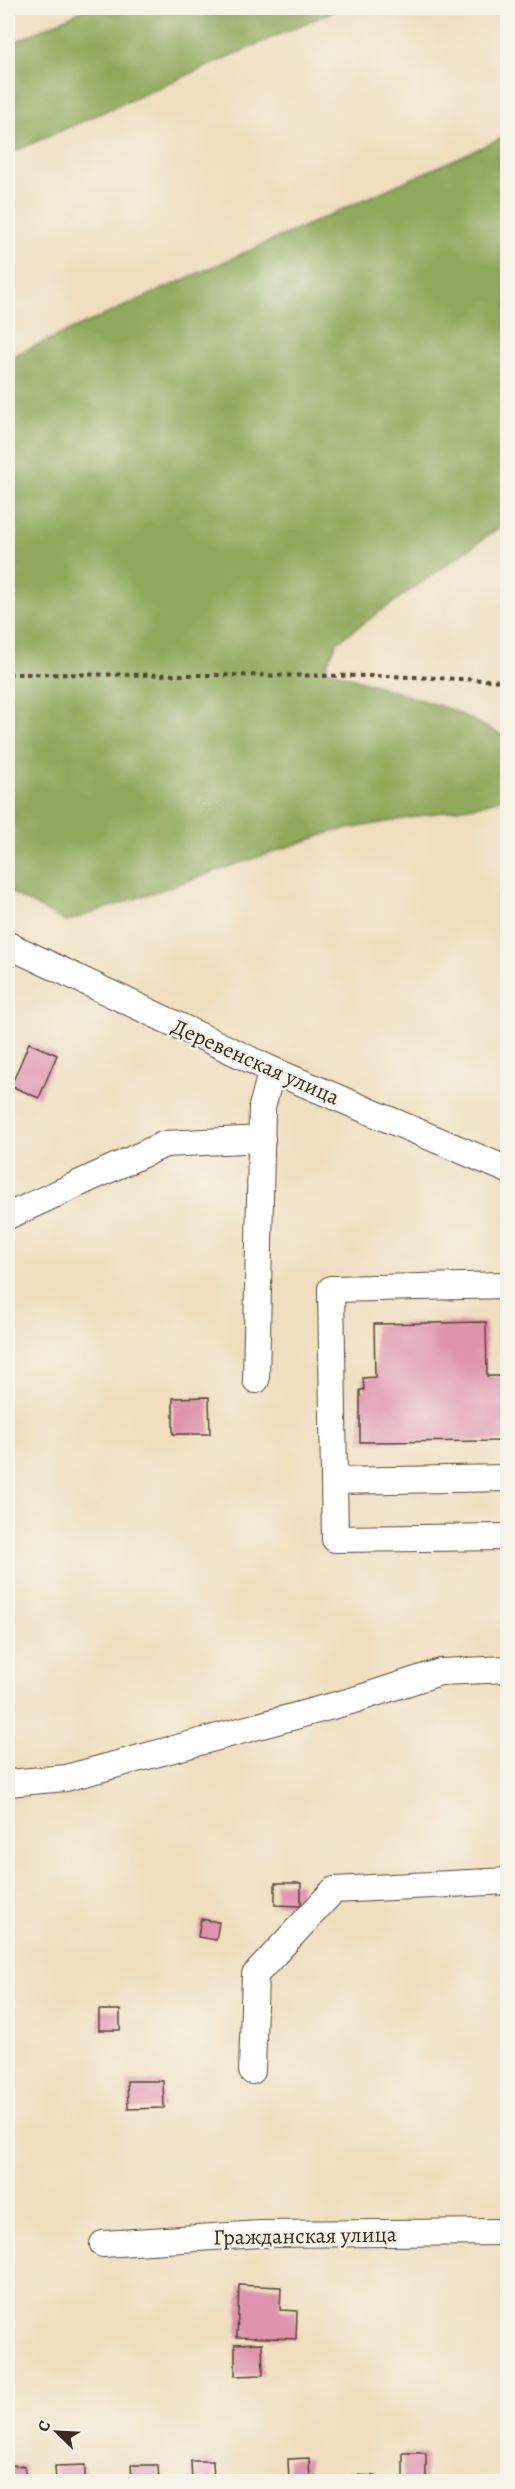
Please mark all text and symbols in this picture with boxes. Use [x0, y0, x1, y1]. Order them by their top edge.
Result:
street label: Деревенская улица [167, 1011, 345, 1113]
street label: Гражданская улица [213, 2219, 398, 2253]
north arrow [27, 2402, 87, 2462]
text: С [32, 2417, 56, 2435]

